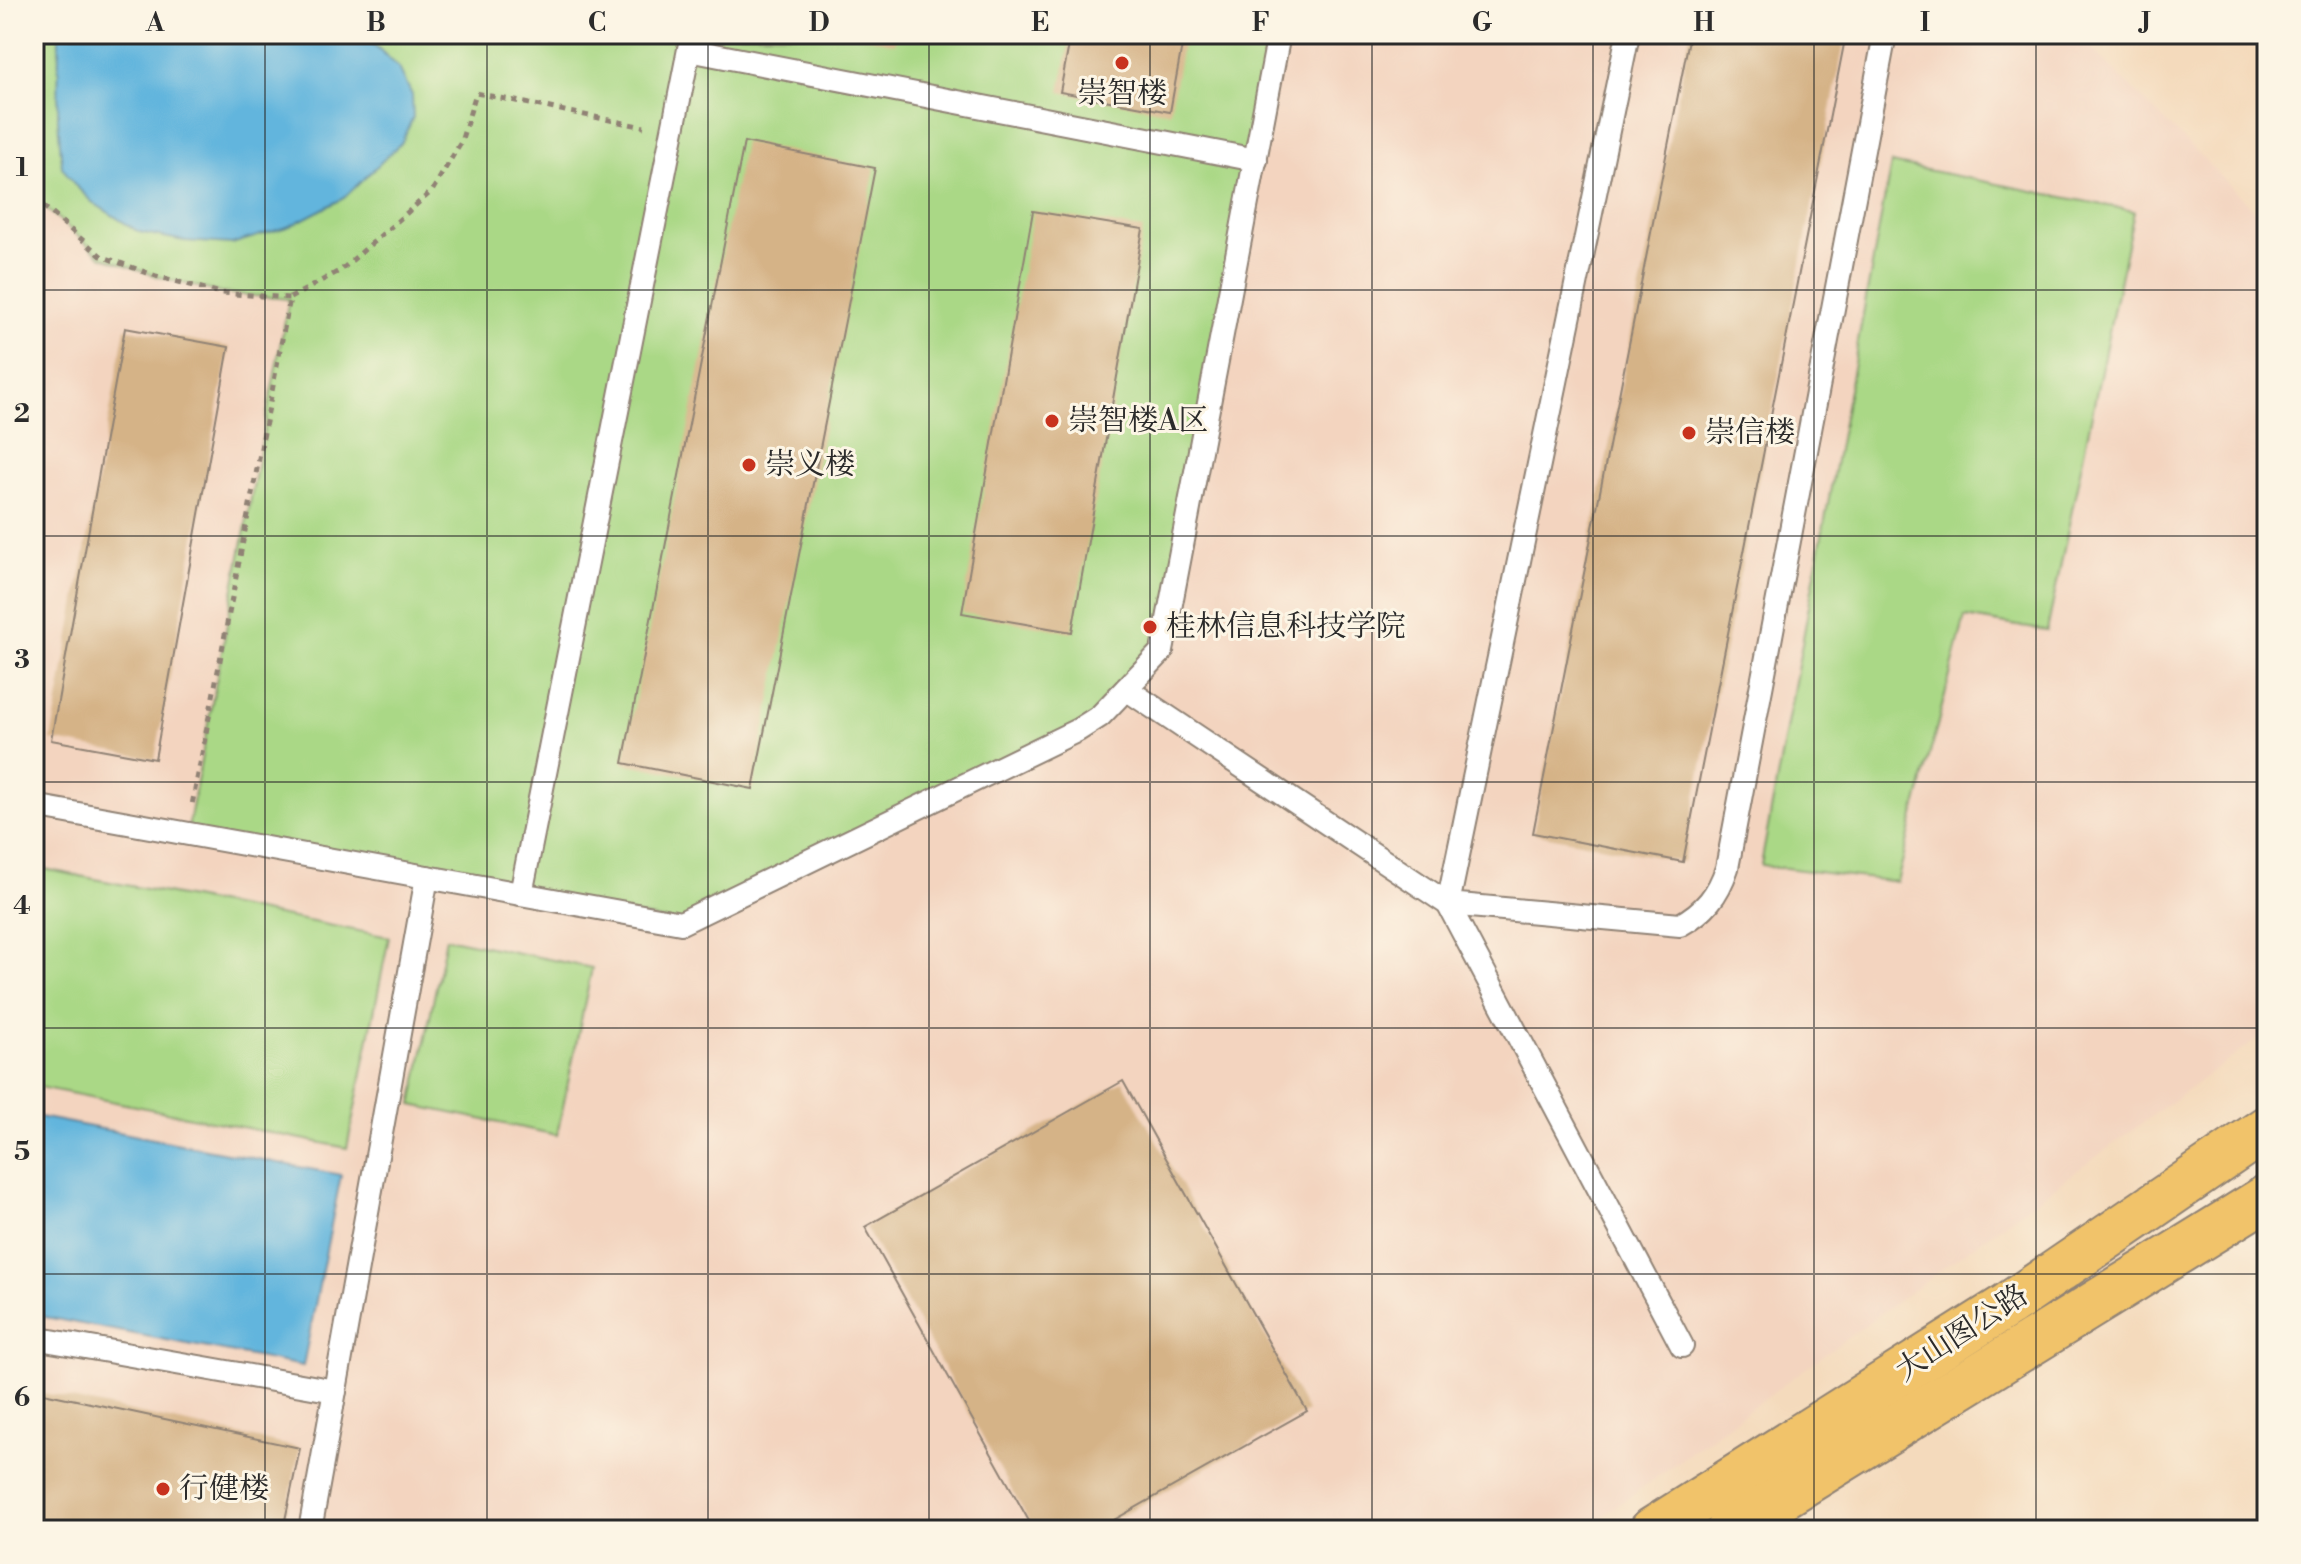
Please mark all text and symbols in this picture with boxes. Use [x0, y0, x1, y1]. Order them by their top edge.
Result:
text: A [145, 7, 165, 39]
text: B [366, 7, 386, 39]
text: C [588, 7, 606, 39]
text: D [809, 7, 829, 39]
text: E [1031, 7, 1049, 39]
text: F [1252, 7, 1270, 39]
text: G [1472, 7, 1493, 39]
text: H [1693, 7, 1715, 39]
text: I [1920, 7, 1930, 39]
text: J [2138, 7, 2151, 39]
marker: 崇智楼 [1113, 54, 1131, 72]
place label: 崇智楼 [1077, 75, 1167, 113]
text: 1 [16, 152, 29, 184]
text: 2 [14, 398, 30, 430]
place label: 崇智楼A区 [1068, 402, 1209, 440]
marker: 崇智楼A区 [1043, 412, 1061, 430]
place label: 崇信楼 [1705, 414, 1795, 452]
marker: 崇信楼 [1680, 424, 1698, 442]
place label: 崇义楼 [765, 446, 855, 484]
marker: 崇义楼 [740, 456, 758, 474]
place label: 桂林信息科技学院 [1166, 608, 1406, 646]
marker: 桂林信息科技学院 [1141, 618, 1159, 636]
text: 3 [14, 644, 30, 676]
text: 4 [13, 890, 31, 922]
text: 5 [14, 1136, 30, 1168]
street label: 大山图公路 [1889, 1276, 2035, 1390]
text: 6 [14, 1382, 30, 1414]
place label: 行健楼 [179, 1470, 269, 1508]
marker: 行健楼 [154, 1480, 172, 1498]

